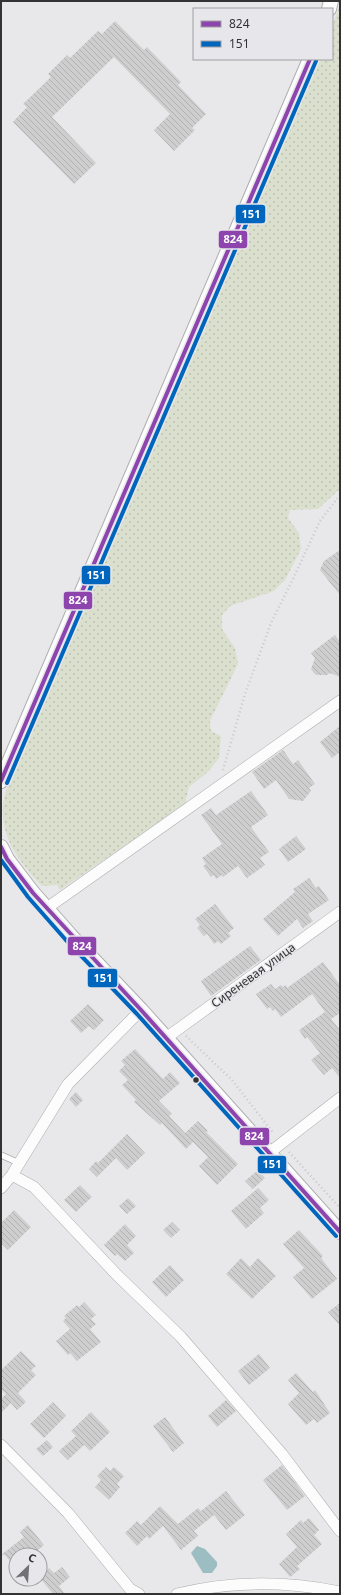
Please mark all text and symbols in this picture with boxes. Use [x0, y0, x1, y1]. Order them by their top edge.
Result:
legend [193, 8, 333, 60]
text: 824 [229, 15, 250, 32]
text: 151 [229, 35, 250, 52]
line badge: 151 [235, 204, 266, 224]
text: 151 [242, 206, 260, 221]
line badge: 824 [218, 230, 248, 249]
text: 824 [224, 231, 243, 246]
line badge: 151 [81, 565, 111, 585]
text: 151 [87, 567, 105, 582]
line badge: 824 [63, 591, 93, 610]
text: 824 [69, 592, 88, 607]
line badge: 824 [67, 936, 97, 956]
text: 824 [73, 938, 92, 953]
street label: Сиреневая улица [207, 939, 299, 1011]
line badge: 151 [87, 968, 118, 988]
text: 151 [94, 970, 112, 985]
unlabelled marker [191, 1075, 201, 1085]
line badge: 824 [239, 1127, 270, 1146]
text: 824 [245, 1128, 264, 1143]
line badge: 151 [257, 1155, 287, 1174]
text: 151 [263, 1156, 281, 1171]
north arrow [8, 1547, 48, 1587]
text: С [26, 1549, 39, 1566]

